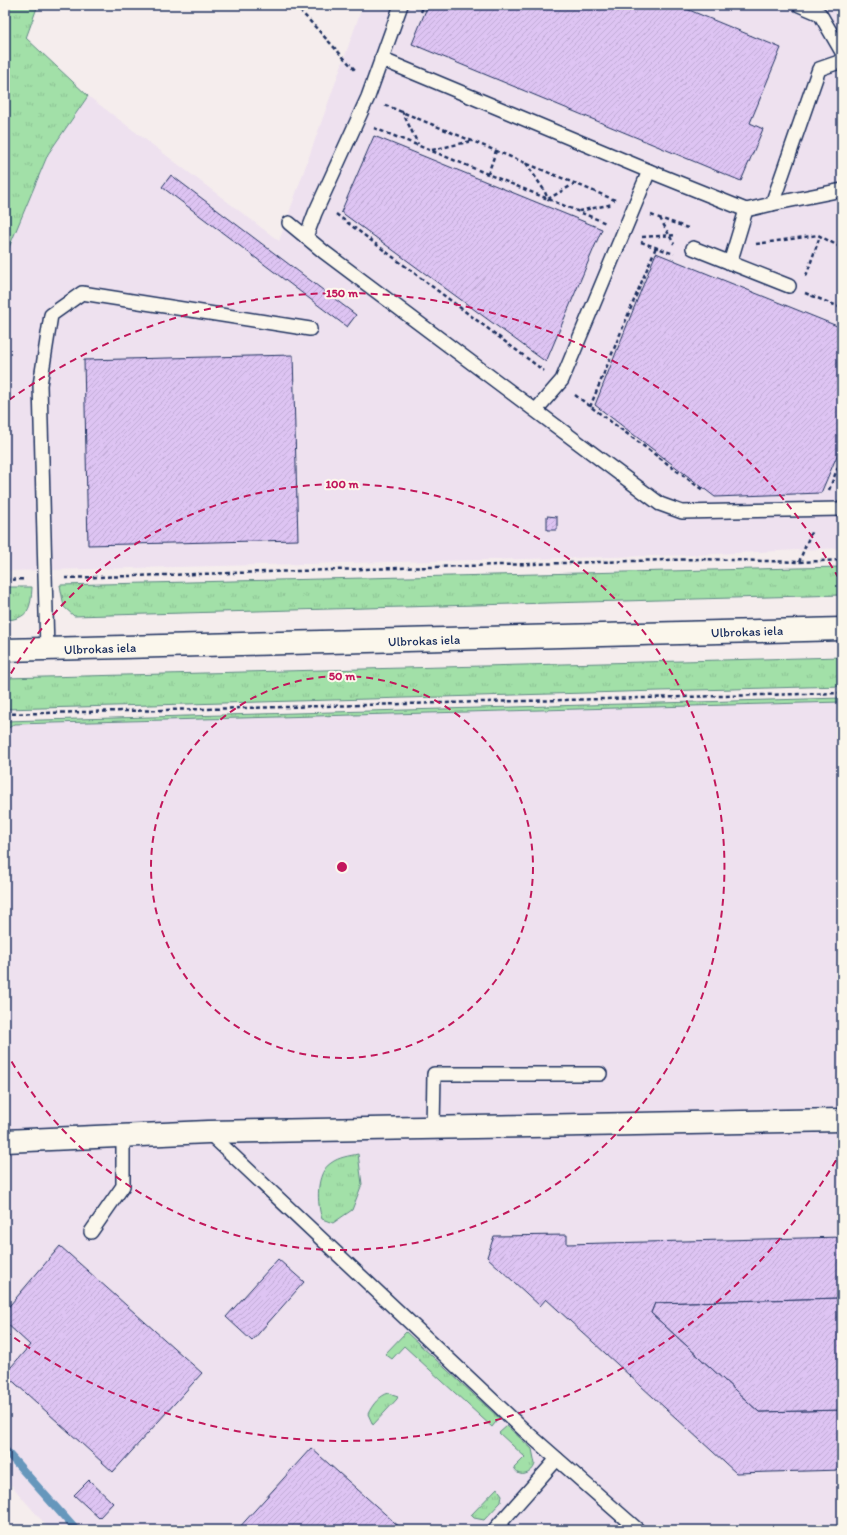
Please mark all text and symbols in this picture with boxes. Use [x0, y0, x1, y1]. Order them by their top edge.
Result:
text: 150 m [326, 286, 359, 300]
text: 100 m [325, 477, 359, 491]
street label: Ulbrokas iela [711, 623, 784, 640]
street label: Ulbrokas iela [388, 632, 461, 649]
street label: Ulbrokas iela [64, 640, 137, 657]
text: 50 m [329, 669, 356, 683]
centre of rings [335, 860, 349, 874]

